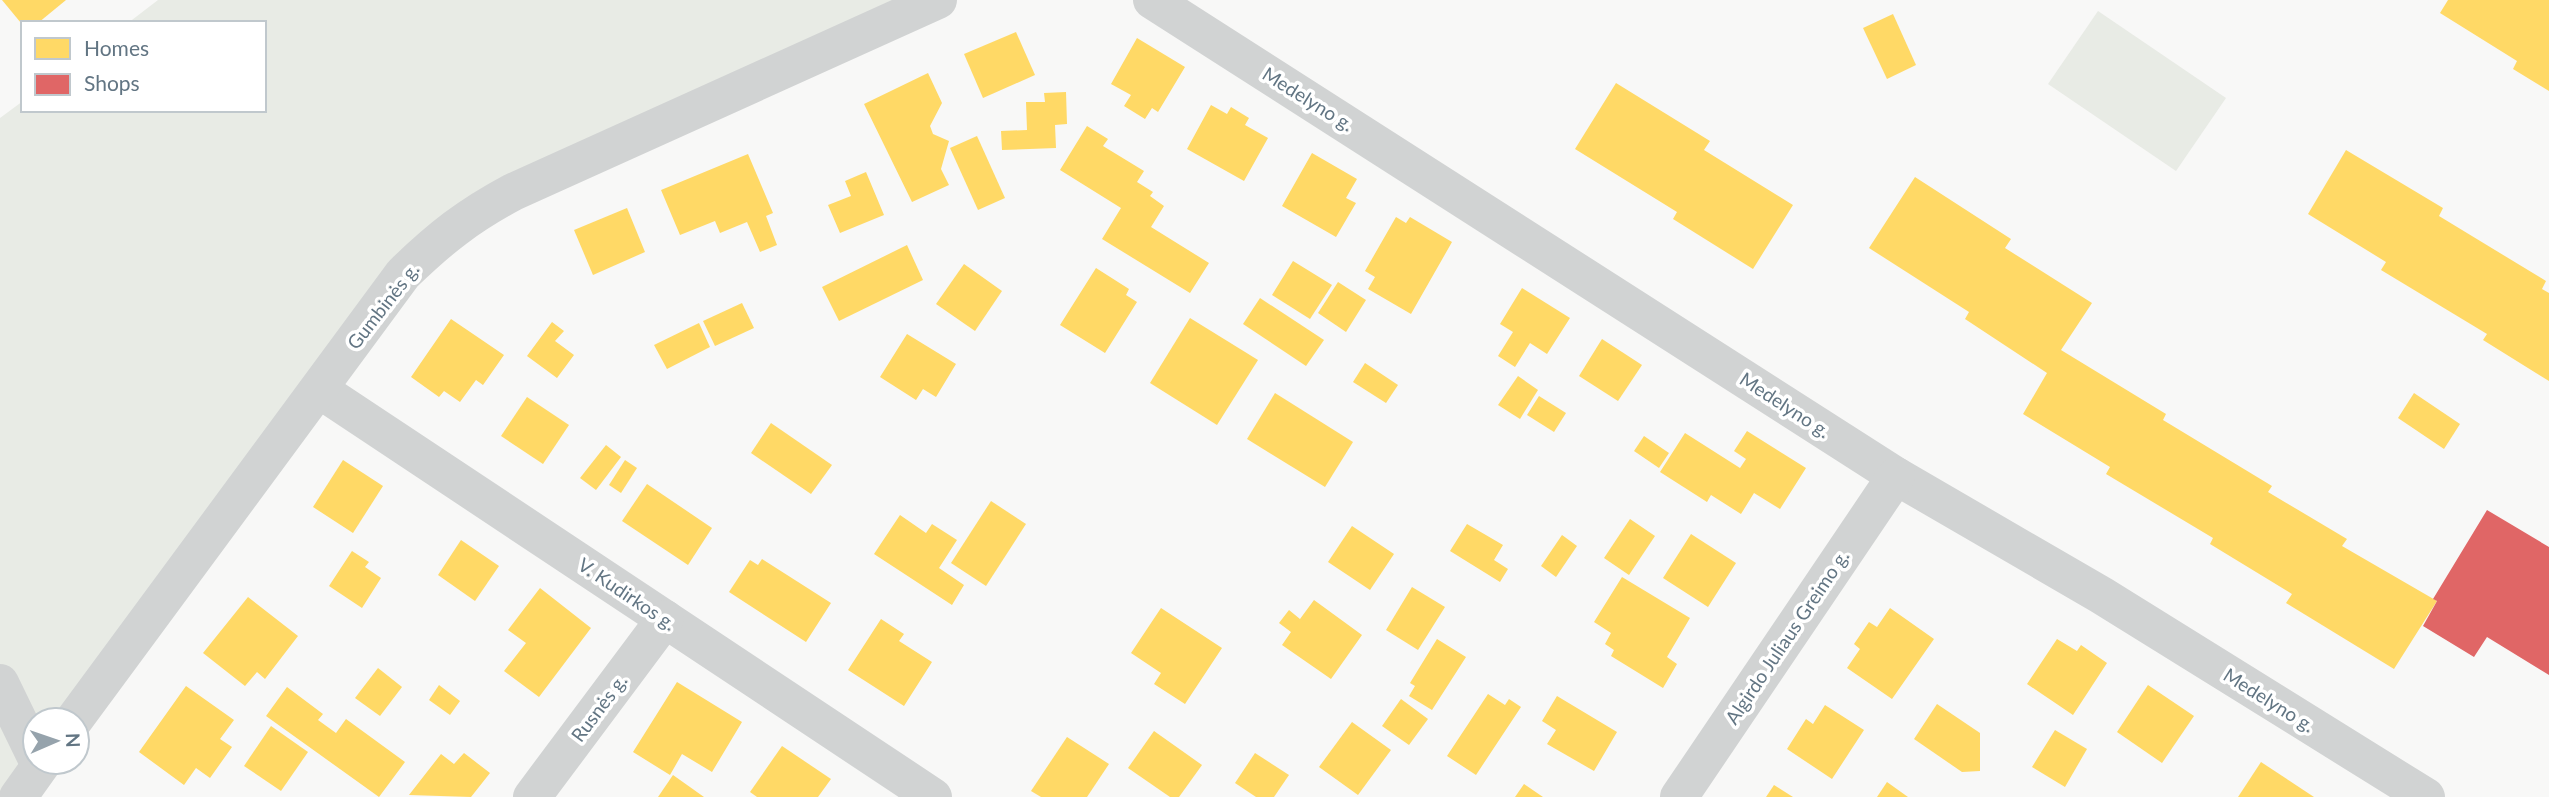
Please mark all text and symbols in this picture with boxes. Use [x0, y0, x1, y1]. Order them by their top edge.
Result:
legend [21, 21, 266, 112]
text: Homes [84, 35, 149, 60]
street label: Medelyno g. [1259, 62, 1358, 136]
text: Shops [84, 70, 140, 95]
street label: Gumbinės g. [342, 258, 423, 353]
street label: Medelyno g. [1736, 367, 1835, 442]
street label: Algirdo Juliaus Greimo g. [1720, 545, 1853, 728]
street label: V. Kudirkos g. [574, 552, 681, 635]
street label: Medelyno g. [2220, 663, 2319, 737]
street label: Rusnės g. [566, 669, 631, 746]
north arrow [21, 706, 91, 776]
text: N [62, 733, 85, 748]

